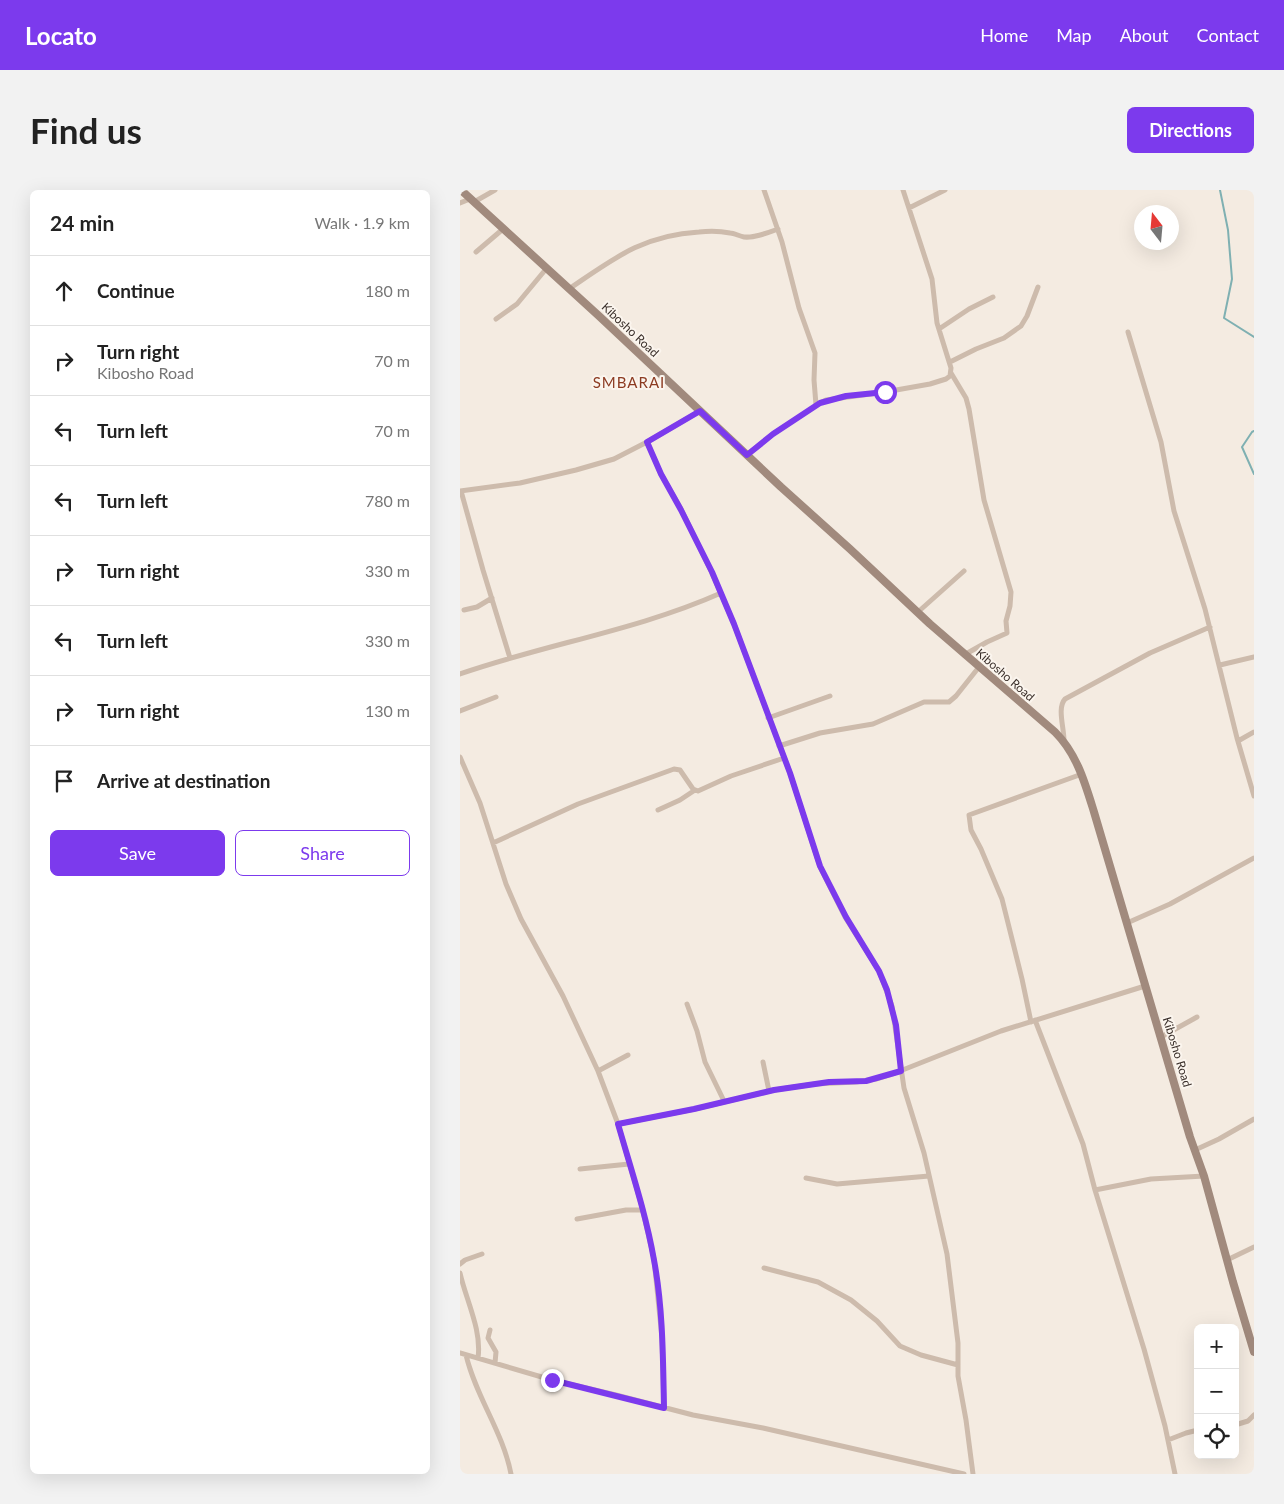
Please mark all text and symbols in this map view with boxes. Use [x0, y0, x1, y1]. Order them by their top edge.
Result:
text: Locato [25, 21, 97, 50]
text: Home [980, 24, 1028, 46]
text: Map [1056, 24, 1092, 46]
text: About [1120, 24, 1169, 46]
text: Contact [1197, 24, 1259, 46]
button: Directions [1127, 107, 1254, 153]
text: Find us [30, 109, 142, 151]
north arrow [1134, 205, 1179, 250]
text: 24 min [50, 210, 114, 235]
text: Walk · 1.9 km [314, 213, 410, 232]
icon: ahead [50, 277, 78, 305]
text: Continue [97, 279, 175, 302]
text: 180 m [365, 281, 410, 300]
street label: Kibosho Road [599, 299, 662, 360]
text: Turn right [97, 340, 179, 363]
icon: right [50, 347, 78, 375]
text: 70 m [374, 351, 410, 370]
text: Kibosho Road [97, 363, 194, 382]
district label: SMBARAI [593, 373, 665, 391]
route start [874, 381, 897, 404]
icon: left [50, 417, 78, 445]
text: Turn left [97, 419, 168, 442]
text: 70 m [374, 421, 410, 440]
icon: left [50, 487, 78, 515]
text: Turn left [97, 489, 168, 512]
text: 780 m [365, 491, 410, 510]
icon: right [50, 557, 78, 585]
text: Turn right [97, 559, 179, 582]
text: 330 m [365, 561, 410, 580]
icon: left [50, 627, 78, 655]
text: Turn left [97, 629, 168, 652]
text: 330 m [365, 631, 410, 650]
street label: Kibosho Road [973, 645, 1038, 704]
icon: right [50, 697, 78, 725]
text: Turn right [97, 699, 179, 722]
text: 130 m [365, 701, 410, 720]
icon: arrive [50, 767, 78, 795]
text: Arrive at destination [97, 769, 270, 792]
button: Save [50, 830, 225, 876]
button: Share [235, 830, 410, 876]
street label: Kibosho Road [1160, 1015, 1195, 1089]
map controls [1194, 1324, 1239, 1459]
button: + [1194, 1324, 1239, 1369]
route end [541, 1369, 564, 1392]
button: − [1194, 1369, 1239, 1414]
button: locate [1194, 1414, 1239, 1459]

